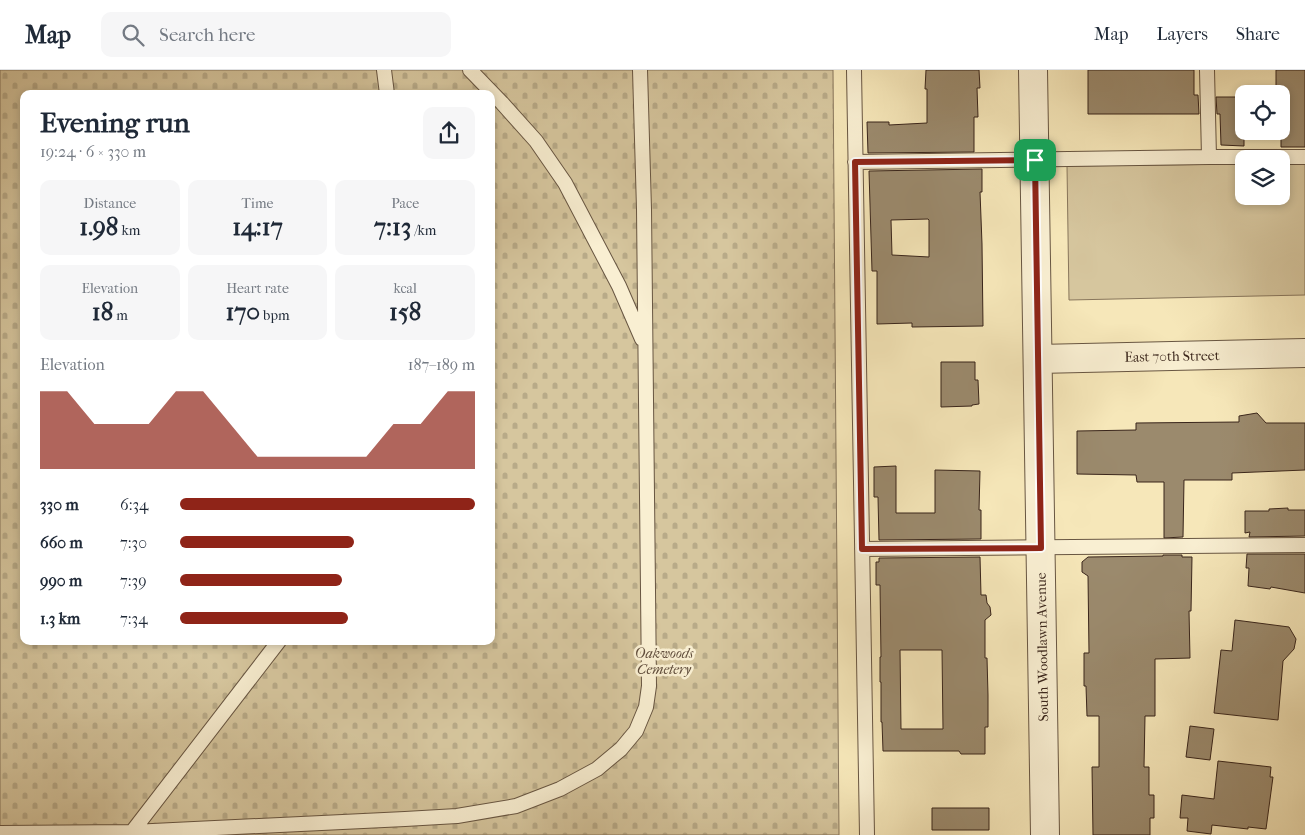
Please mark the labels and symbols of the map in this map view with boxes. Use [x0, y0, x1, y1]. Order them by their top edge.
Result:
pin [1014, 139, 1056, 181]
street label: East 70th Street [1124, 347, 1220, 366]
street label: South Woodlawn Avenue [1033, 572, 1052, 722]
park label: Oakwoods Cemetery [635, 645, 694, 678]

